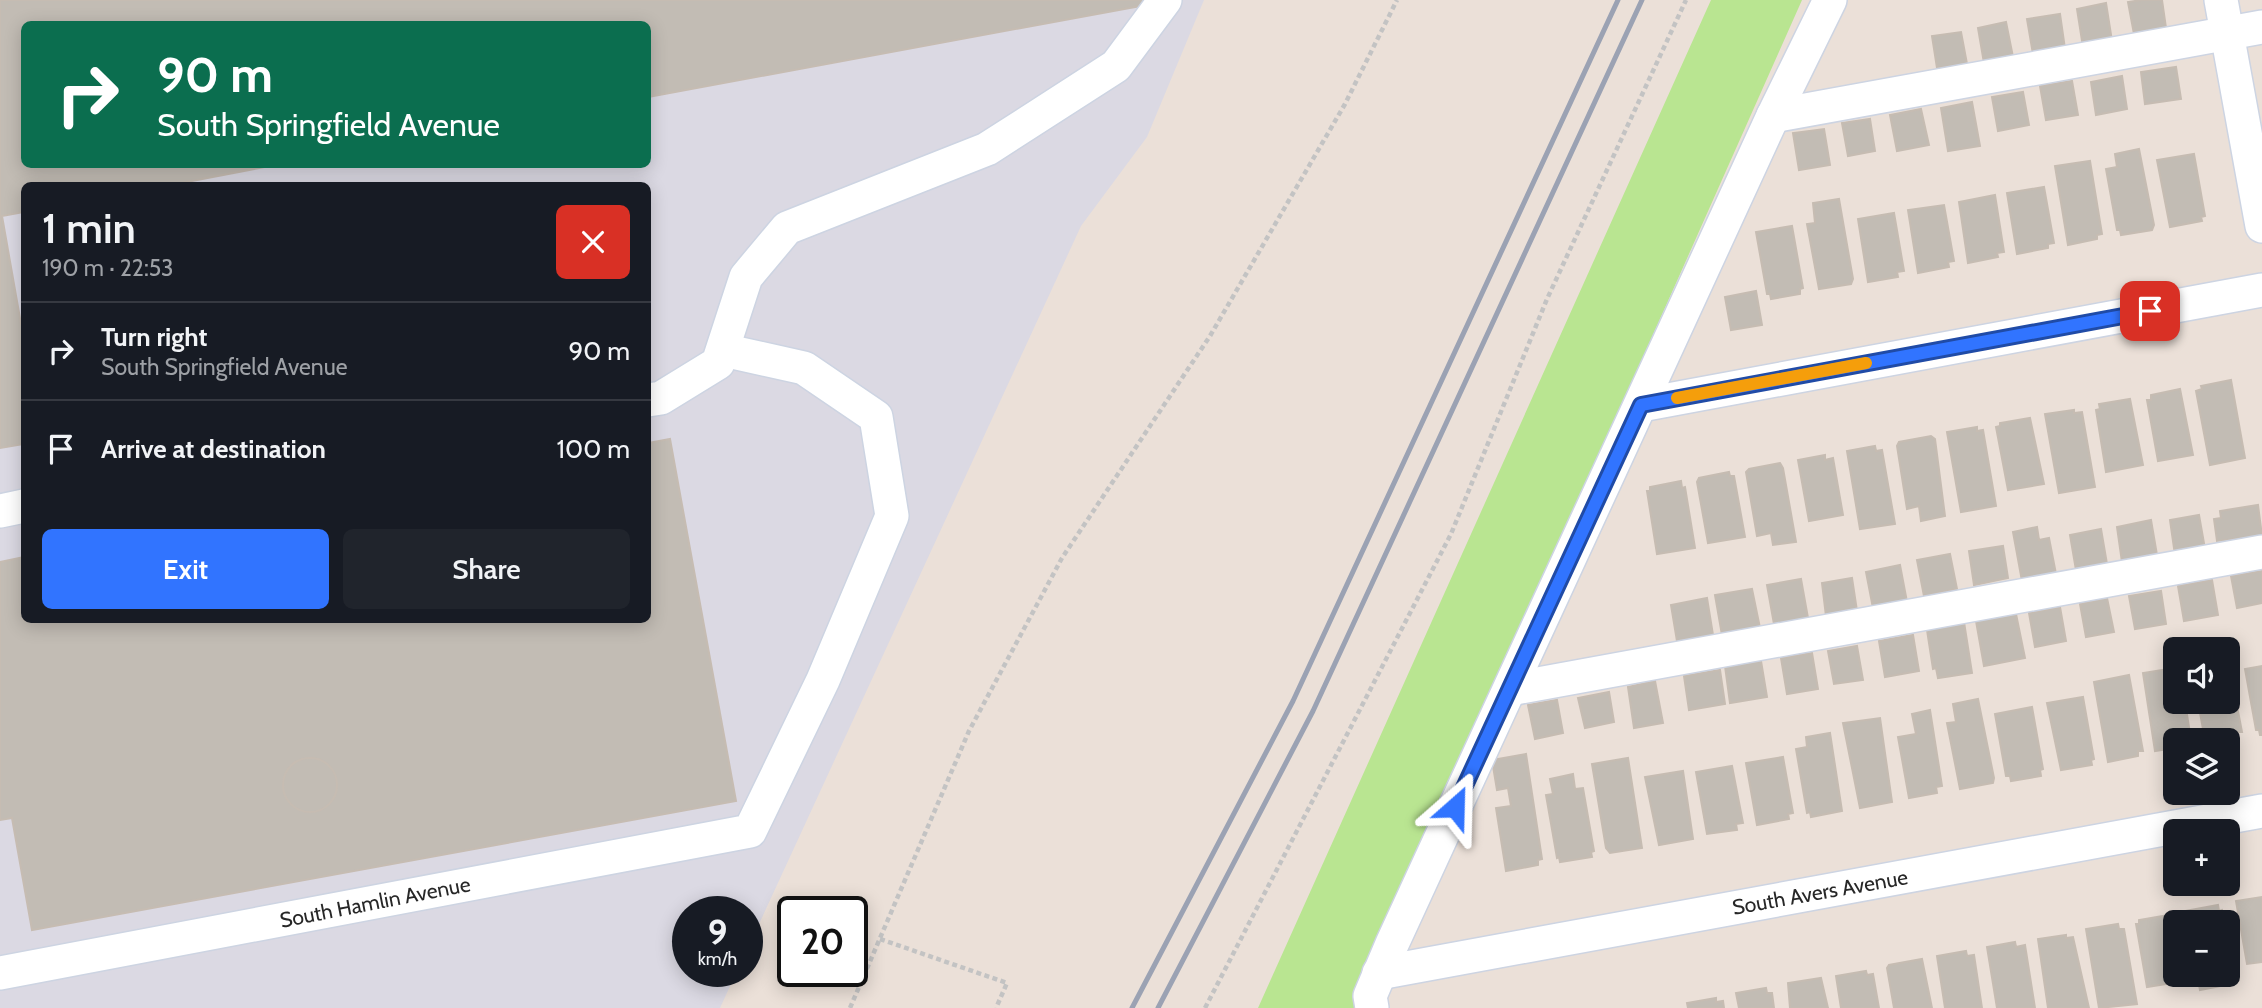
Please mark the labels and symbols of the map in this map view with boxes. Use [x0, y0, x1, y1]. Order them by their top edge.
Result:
pin [2120, 281, 2180, 341]
position arrow [1418, 770, 1492, 844]
street label: South Avers Avenue [1730, 864, 1910, 920]
street label: South Hamlin Avenue [278, 871, 473, 933]
speed limit sign: 20 [777, 896, 868, 987]

